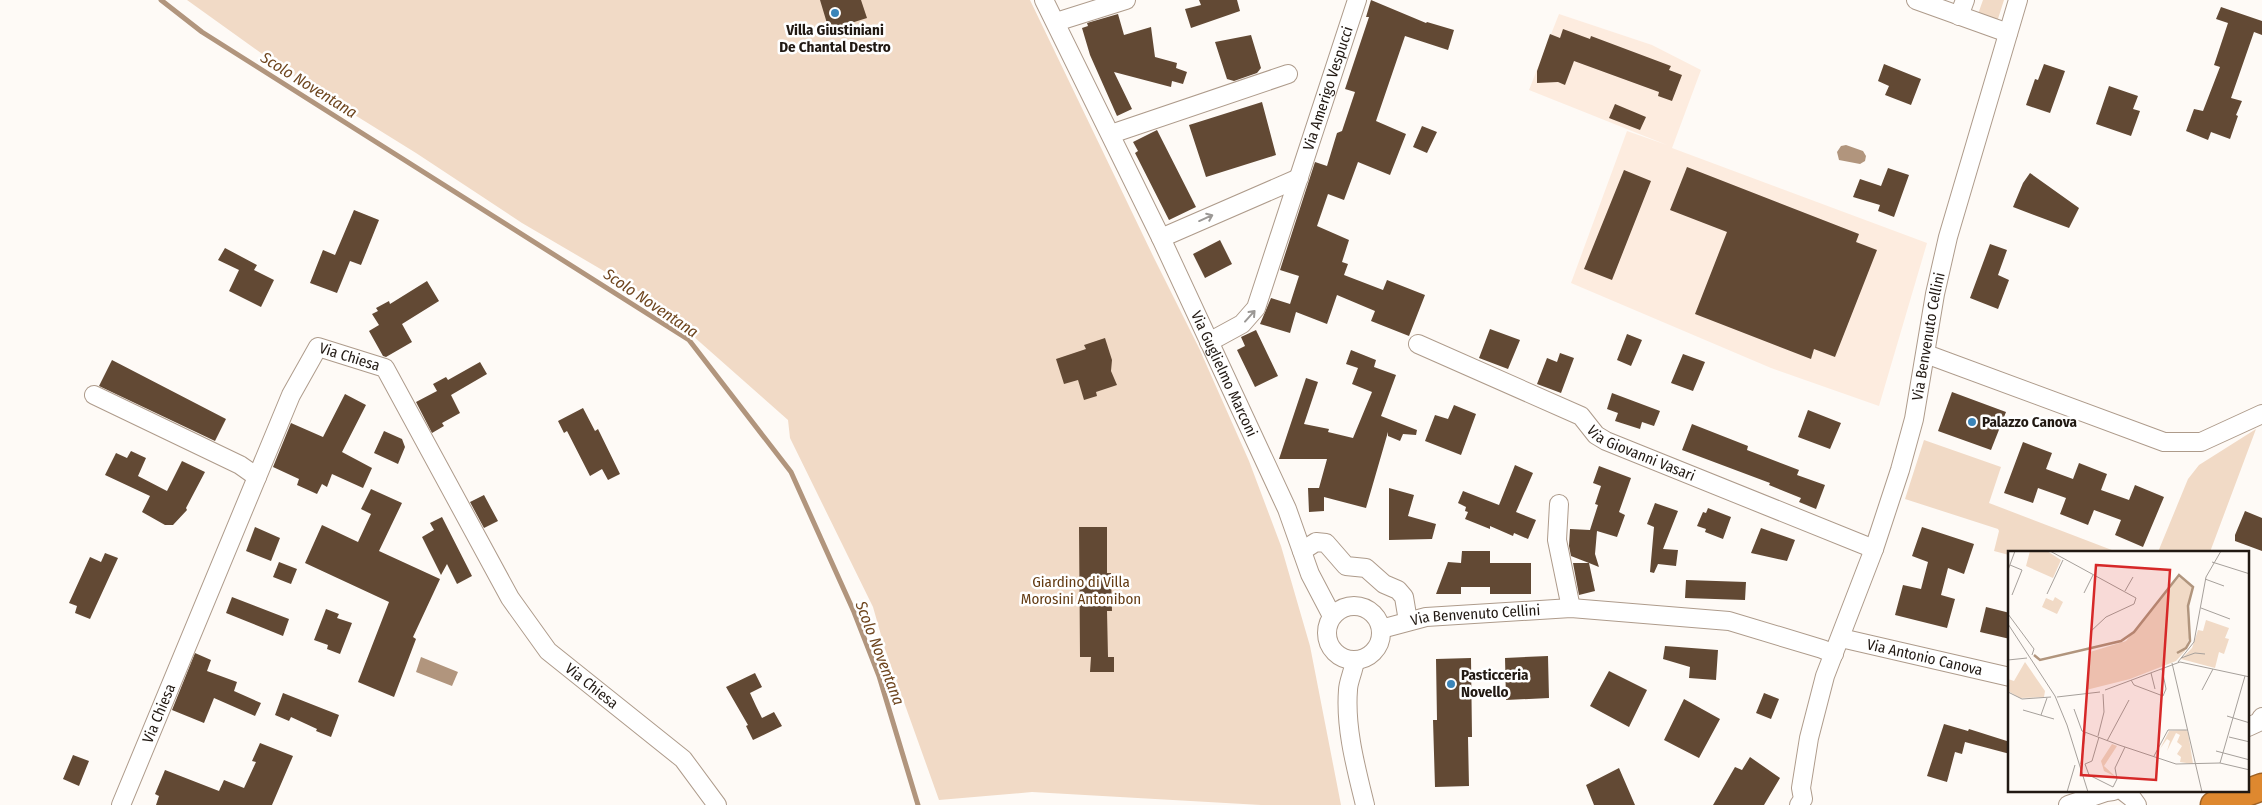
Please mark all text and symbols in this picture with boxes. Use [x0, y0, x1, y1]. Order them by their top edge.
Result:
marker: Villa Giustiniani De Chantal Destro [829, 7, 841, 19]
place label: Villa Giustiniani De Chantal Destro [779, 21, 891, 56]
street label: Via Amerigo Vespucci [1299, 24, 1357, 153]
water label: Scolo Noventana [257, 47, 361, 122]
one-way arrow [1198, 213, 1213, 223]
water label: Scolo Noventana [599, 264, 702, 342]
street label: Via Benvenuto Cellini [1908, 271, 1949, 402]
street label: Via Guglielmo Marconi [1187, 308, 1261, 440]
one-way arrow [1244, 309, 1256, 322]
street label: Via Chiesa [317, 339, 382, 375]
place label: Palazzo Canova [1982, 413, 2077, 431]
marker: Palazzo Canova [1966, 416, 1978, 428]
street label: Via Giovanni Vasari [1583, 422, 1698, 485]
inset map [2008, 551, 2250, 792]
park label: Giardino di Villa Morosini Antonibon [1021, 573, 1141, 608]
water label: Scolo Noventana [851, 597, 909, 708]
street label: Via Benvenuto Cellini [1409, 601, 1541, 630]
street label: Via Antonio Canova [1865, 635, 1984, 679]
street label: Via Chiesa [562, 659, 622, 712]
place label: Pasticceria Novello [1461, 666, 1529, 701]
marker: Pasticceria Novello [1445, 678, 1457, 690]
street label: Via Chiesa [139, 681, 179, 746]

